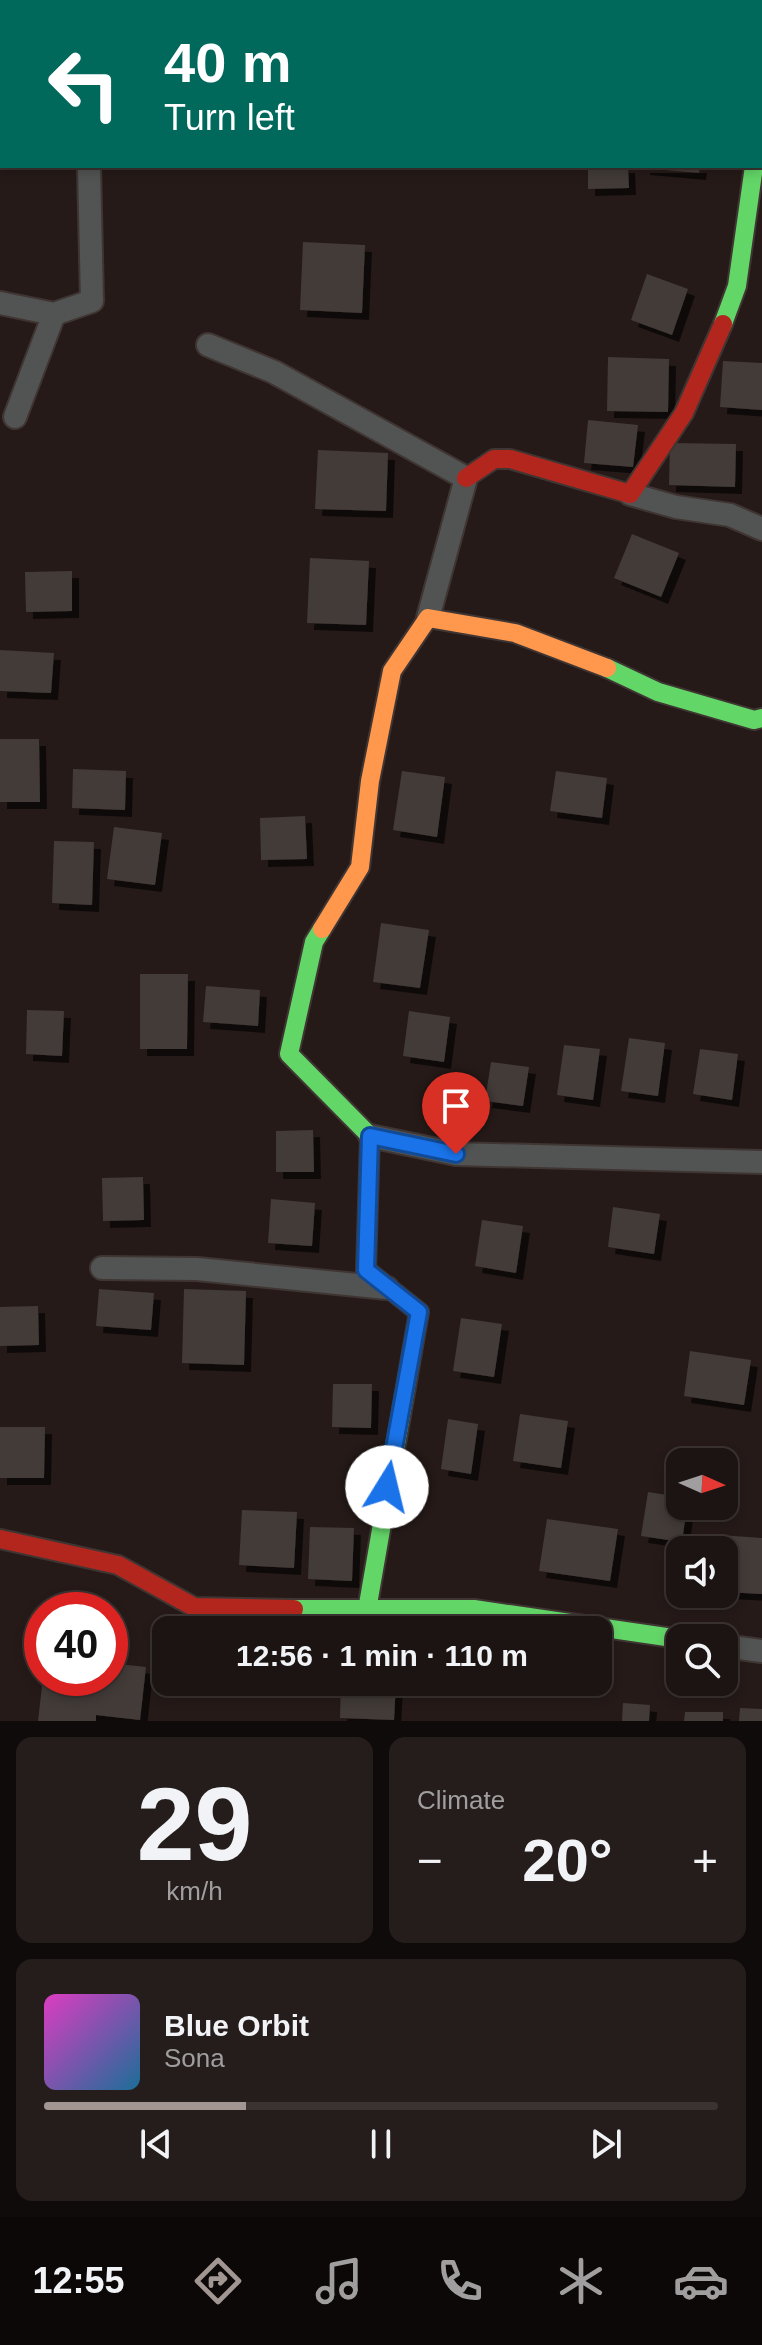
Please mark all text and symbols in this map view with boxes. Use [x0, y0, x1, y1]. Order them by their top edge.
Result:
text: 40 m [164, 31, 292, 94]
icon: left [32, 32, 136, 136]
text: Turn left [164, 97, 295, 138]
pin [422, 1072, 490, 1154]
icon: arrive [434, 1084, 478, 1128]
position arrow [345, 1445, 429, 1529]
north arrow [666, 1448, 738, 1520]
map controls [666, 1448, 738, 1696]
button: sound [666, 1536, 738, 1608]
speed limit sign: 40 [24, 1592, 128, 1696]
button: search [666, 1624, 738, 1696]
text: 12:56 · 1 min · 110 m [236, 1639, 528, 1672]
text: 29 [137, 1766, 252, 1882]
text: Climate [417, 1785, 505, 1815]
text: 20° [522, 1827, 613, 1894]
text: − [417, 1836, 443, 1885]
text: + [692, 1836, 718, 1885]
text: km/h [166, 1876, 223, 1906]
text: Blue Orbit [164, 2009, 309, 2042]
text: Sona [164, 2043, 225, 2073]
icon: previous [134, 2122, 178, 2166]
icon: pause [359, 2122, 403, 2166]
icon: next [584, 2122, 628, 2166]
icon: directions [190, 2253, 246, 2309]
icon: music [311, 2253, 367, 2309]
icon: phone [432, 2253, 488, 2309]
icon: climate [553, 2253, 609, 2309]
icon: car [673, 2253, 729, 2309]
text: 12:55 [32, 2260, 125, 2301]

